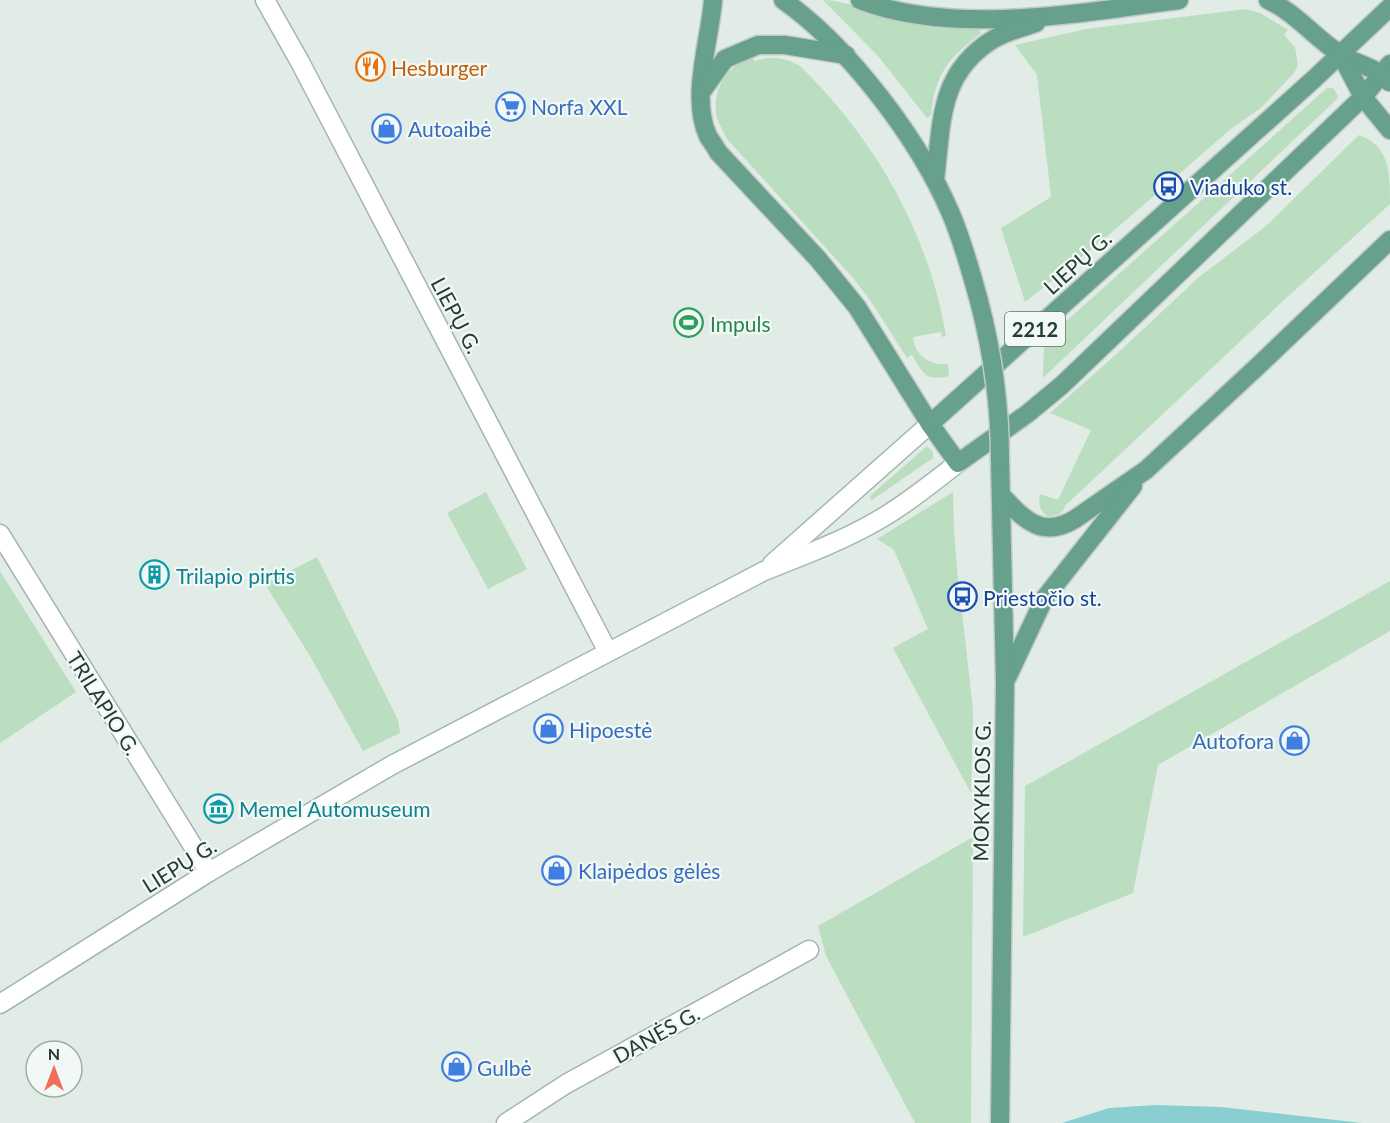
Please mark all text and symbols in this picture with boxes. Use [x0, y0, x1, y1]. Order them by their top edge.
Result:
restaurant icon: Hesburger [354, 51, 386, 83]
place label: Hesburger [391, 55, 488, 80]
supermarket icon: Norfa XXL [494, 90, 526, 122]
place label: Norfa XXL [531, 94, 628, 119]
shop icon: Autoaibė [371, 112, 403, 144]
place label: Autoaibė [408, 116, 491, 141]
bus stop icon: Viaduko st. [1153, 170, 1185, 202]
place label: Viaduko st. [1190, 174, 1292, 199]
street label: LIEPŲ G. [1038, 225, 1116, 299]
street label: LIEPŲ G. [427, 273, 487, 357]
sports icon: Impuls [673, 307, 705, 339]
place label: Impuls [710, 311, 771, 336]
road number: 2212 [1005, 312, 1065, 346]
building icon: Trilapio pirtis [139, 559, 171, 591]
place label: Trilapio pirtis [176, 563, 295, 588]
bus stop icon: Priestočio st. [946, 581, 978, 613]
place label: Priestočio st. [983, 585, 1102, 610]
street label: TRILAPIO G. [62, 647, 146, 759]
shop icon: Hipoestė [532, 713, 564, 745]
place label: Hipoestė [569, 717, 652, 742]
street label: MOKYKLOS G. [967, 720, 995, 862]
shop icon: Autofora [1279, 724, 1311, 756]
place label: Autofora [1192, 728, 1274, 753]
museum icon: Memel Automuseum [202, 792, 234, 824]
place label: Memel Automuseum [239, 796, 430, 821]
street label: LIEPŲ G. [137, 833, 221, 897]
shop icon: Klaipėdos gėlės [541, 854, 573, 886]
place label: Klaipėdos gėlės [578, 858, 720, 883]
street label: DANĖS G. [608, 1000, 704, 1068]
north arrow [24, 1039, 84, 1099]
text: N [48, 1044, 60, 1063]
shop icon: Gulbė [440, 1051, 472, 1083]
place label: Gulbė [477, 1055, 532, 1080]

